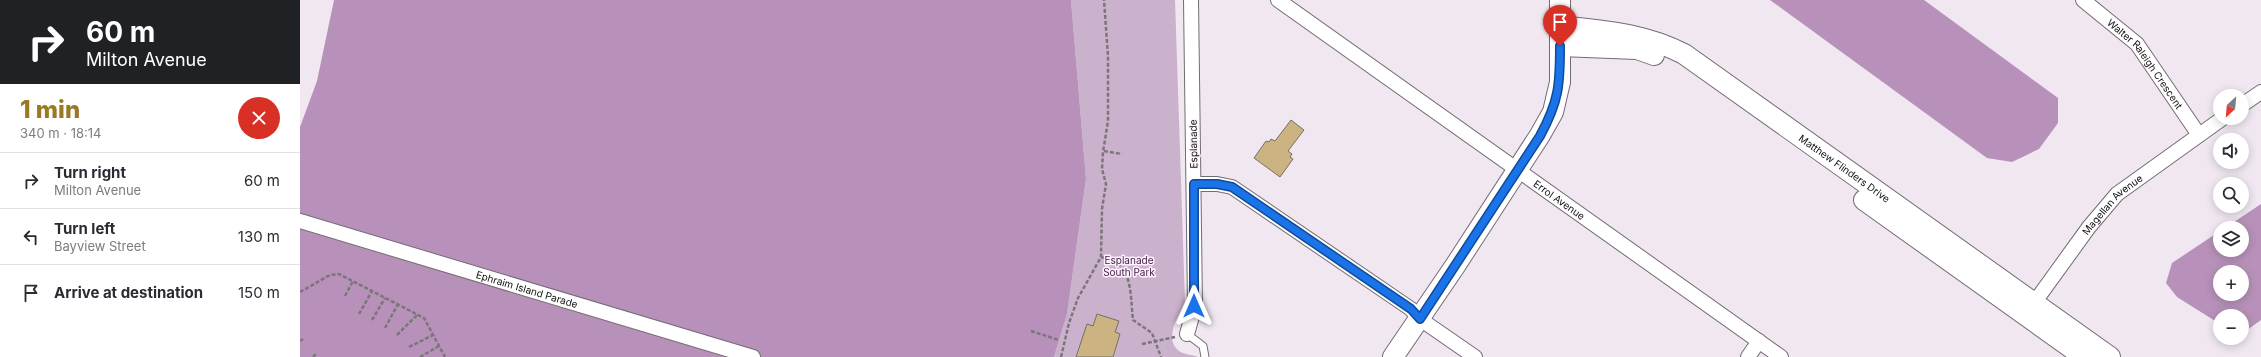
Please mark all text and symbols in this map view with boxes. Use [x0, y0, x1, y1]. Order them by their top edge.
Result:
pin [1543, 5, 1577, 46]
icon: arrive [1549, 11, 1571, 33]
text: 60 m [86, 15, 155, 49]
icon: right [20, 16, 72, 68]
street label: Walter Raleigh Crescent [2105, 16, 2186, 112]
text: Milton Avenue [86, 49, 207, 70]
north arrow [2213, 89, 2249, 125]
map controls [2213, 89, 2249, 345]
text: 1 min [20, 95, 80, 124]
button: close [238, 97, 280, 139]
street label: Esplanade [1187, 119, 1199, 169]
text: 340 m · 18:14 [20, 125, 102, 141]
street label: Matthew Flinders Drive [1797, 132, 1893, 205]
button: sound [2213, 133, 2249, 169]
text: Turn right [54, 163, 126, 182]
icon: right [20, 170, 42, 192]
text: 60 m [244, 171, 280, 190]
street label: Magellan Avenue [2079, 172, 2145, 237]
street label: Errol Avenue [1531, 177, 1587, 222]
button: search [2213, 177, 2249, 213]
text: Milton Avenue [54, 182, 141, 198]
text: Turn left [54, 219, 115, 238]
button: layers [2213, 221, 2249, 257]
icon: left [20, 226, 42, 248]
text: 130 m [238, 227, 280, 246]
text: Bayview Street [54, 238, 146, 254]
park label: Esplanade South Park [1103, 254, 1155, 278]
button: + [2213, 265, 2249, 301]
street label: Ephraim Island Parade [475, 268, 579, 310]
icon: arrive [20, 282, 42, 304]
text: Arrive at destination [54, 283, 203, 302]
text: 150 m [238, 283, 280, 302]
position arrow [1173, 285, 1215, 327]
button: − [2213, 309, 2249, 345]

